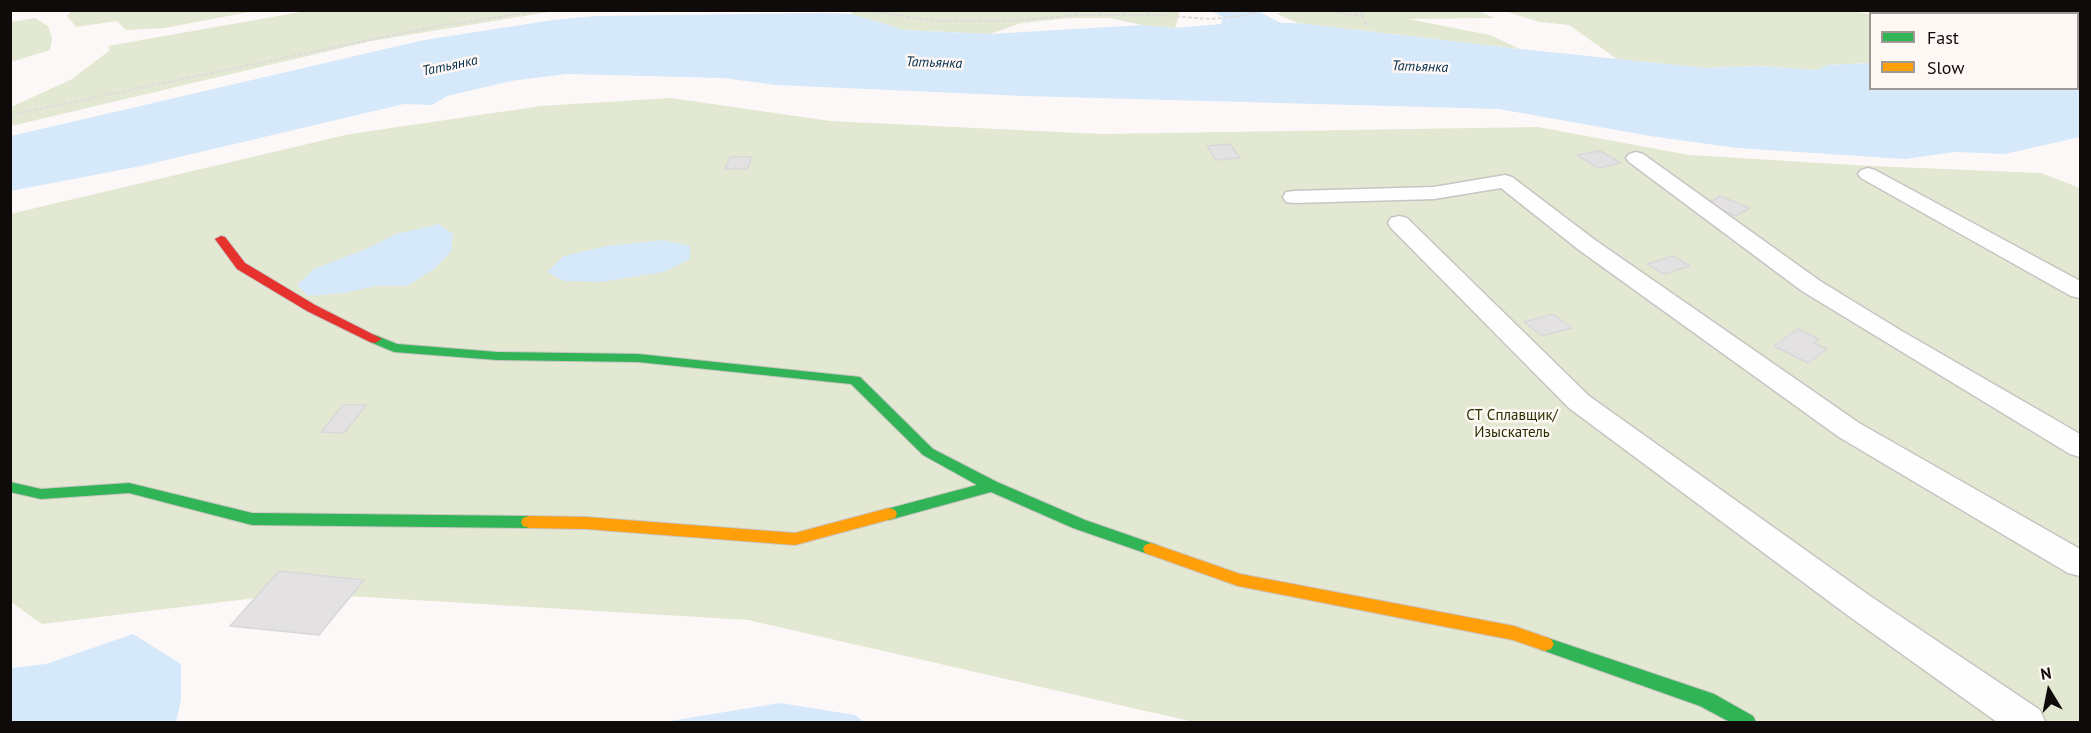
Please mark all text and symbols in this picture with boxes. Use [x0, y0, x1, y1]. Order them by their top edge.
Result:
legend [1869, 12, 2079, 90]
text: Fast [1927, 26, 1959, 49]
water label: Татьянка [421, 52, 479, 80]
water label: Татьянка [906, 54, 962, 72]
text: Slow [1927, 56, 1965, 79]
water label: Татьянка [1392, 58, 1448, 76]
park label: СТ Сплавщик/ Изыскатель [1466, 407, 1558, 442]
north arrow [2019, 661, 2079, 721]
text: N [2039, 663, 2053, 684]

